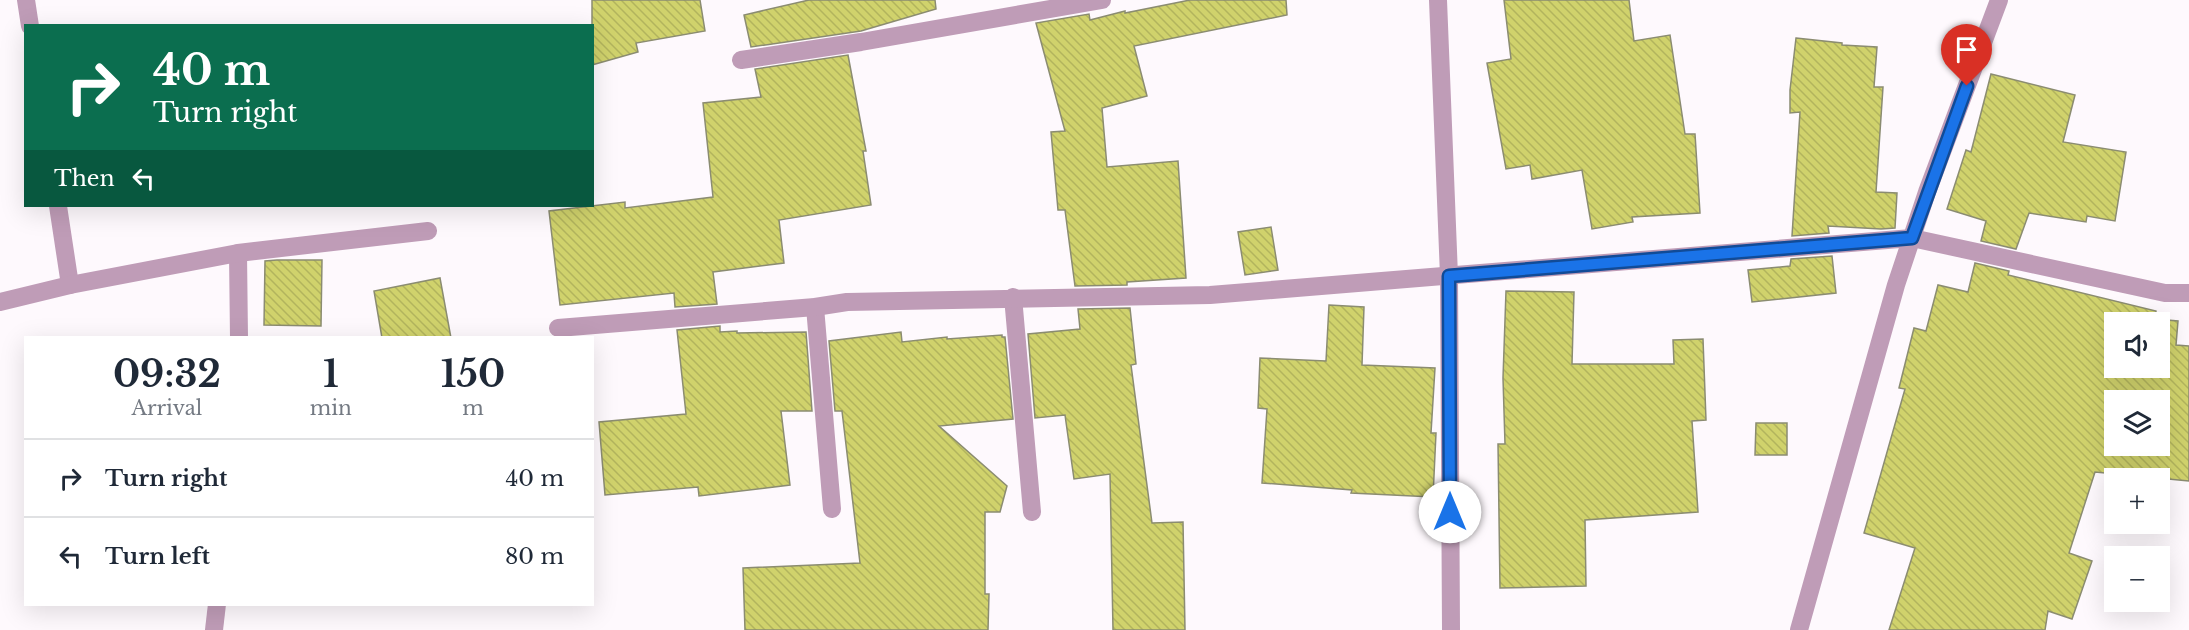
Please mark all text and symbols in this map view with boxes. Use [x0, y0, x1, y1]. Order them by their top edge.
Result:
pin [1941, 24, 1992, 86]
icon: arrive [1950, 33, 1983, 66]
text: 40 m [153, 44, 270, 96]
icon: right [54, 48, 132, 126]
text: Turn right [153, 96, 297, 129]
icon: left [127, 162, 160, 195]
text: Then [54, 165, 115, 192]
map controls [2104, 312, 2170, 612]
button: sound [2104, 312, 2170, 378]
text: 09:32 [113, 352, 221, 397]
text: 1 [323, 352, 339, 397]
text: 150 [441, 352, 505, 397]
button: layers [2104, 390, 2170, 456]
text: Arrival [132, 396, 202, 420]
text: min [310, 396, 352, 420]
text: m [462, 396, 484, 420]
icon: right [54, 462, 87, 495]
text: Turn right [105, 465, 227, 492]
text: 40 m [506, 465, 564, 492]
button: + [2104, 468, 2170, 534]
position arrow [1418, 480, 1482, 544]
icon: left [54, 540, 87, 573]
text: Turn left [105, 543, 210, 570]
text: 80 m [505, 543, 564, 570]
button: − [2104, 546, 2170, 612]

